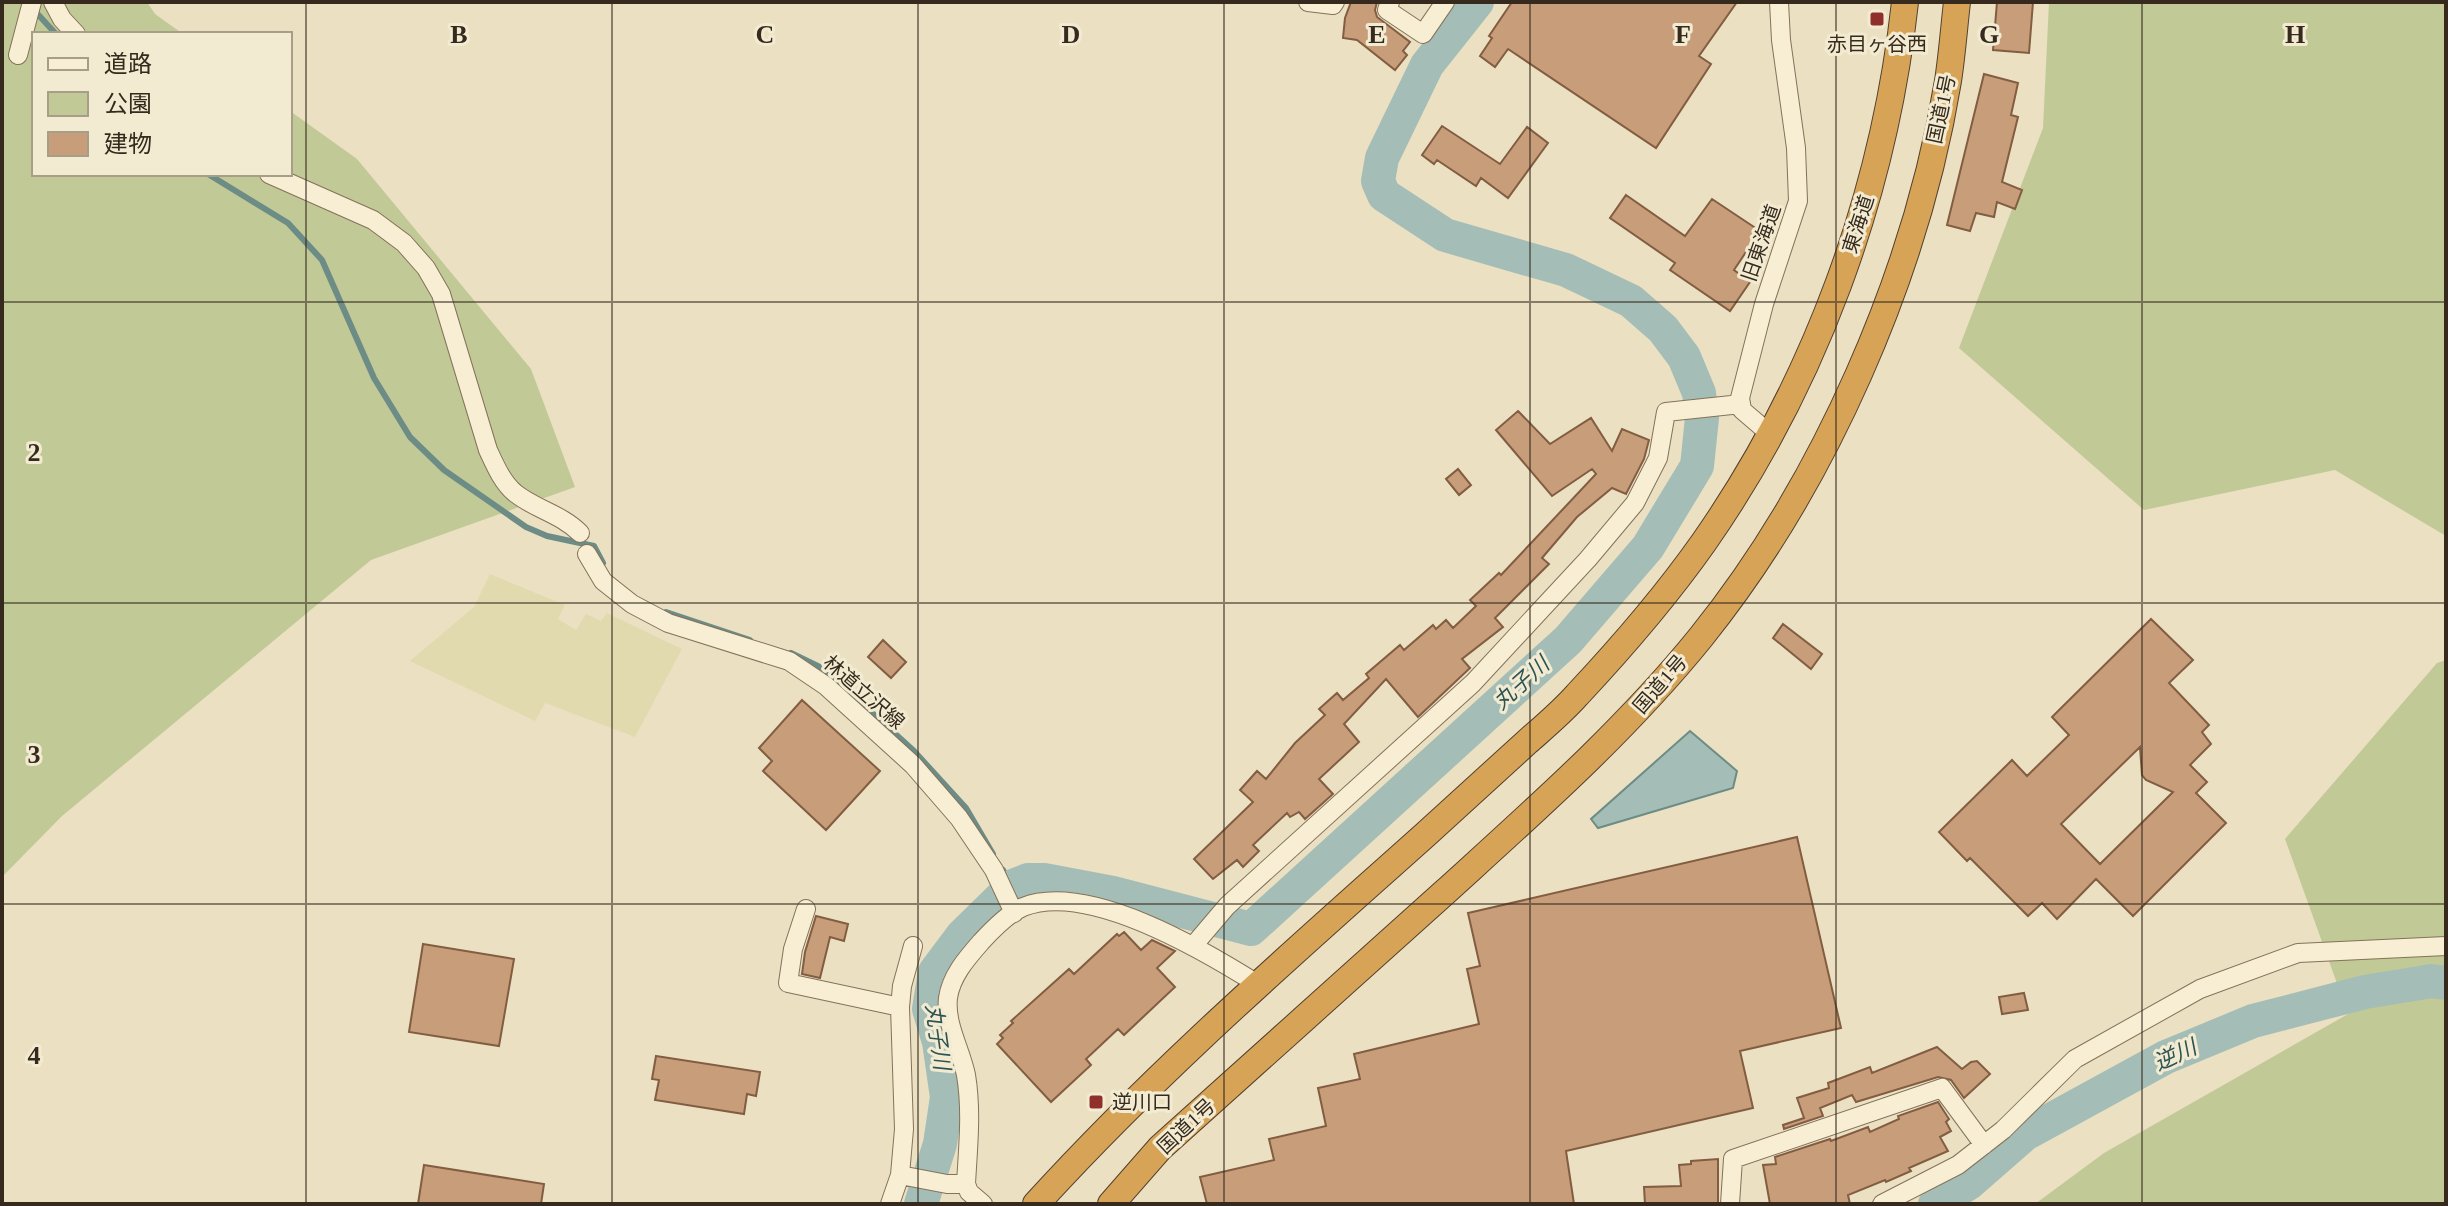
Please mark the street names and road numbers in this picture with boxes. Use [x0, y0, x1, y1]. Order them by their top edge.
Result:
street label: 国道1号 [1923, 72, 1959, 146]
street label: 東海道 [1838, 192, 1878, 256]
street label: 旧東海道 [1738, 202, 1784, 284]
street label: 国道1号 [1629, 650, 1691, 718]
street label: 林道立沢線 [819, 651, 909, 733]
street label: 国道1号 [1153, 1094, 1219, 1158]

